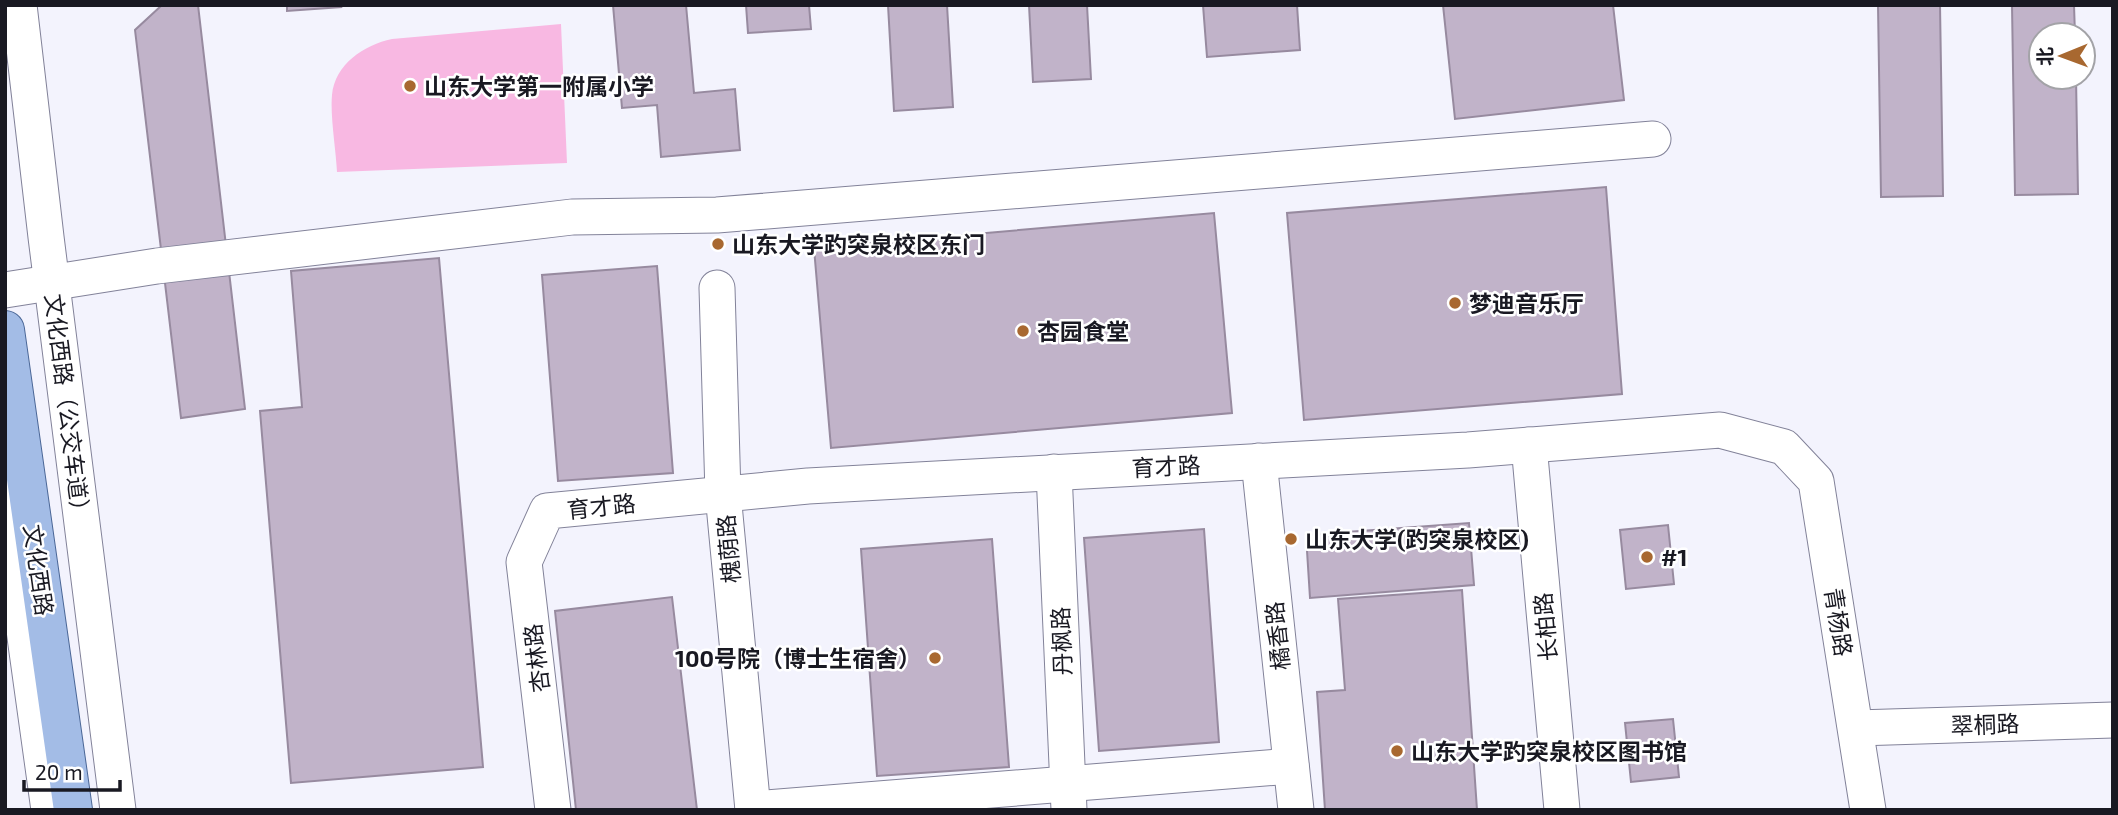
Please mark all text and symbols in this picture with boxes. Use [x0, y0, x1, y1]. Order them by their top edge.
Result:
north arrow [2027, 21, 2097, 91]
text: 北 [2033, 47, 2056, 66]
place label: 山东大学第一附属小学 [424, 72, 654, 100]
marker: 山东大学第一附属小学 [402, 78, 418, 94]
place label: 山东大学趵突泉校区东门 [732, 230, 985, 258]
marker: 山东大学趵突泉校区东门 [710, 236, 726, 252]
place label: 梦迪音乐厅 [1469, 289, 1584, 317]
street label: 文化西路（公交车道） [40, 292, 96, 524]
marker: 梦迪音乐厅 [1447, 295, 1463, 311]
place label: 杏园食堂 [1037, 317, 1129, 345]
marker: 杏园食堂 [1015, 323, 1031, 339]
street label: 育才路 [1131, 450, 1201, 482]
street label: 育才路 [565, 488, 637, 524]
street label: 槐荫路 [711, 513, 745, 585]
street label: 文化西路 [19, 522, 59, 618]
place label: 山东大学(趵突泉校区) [1305, 525, 1529, 553]
marker: 山东大学(趵突泉校区) [1283, 531, 1299, 547]
place label: #1 [1661, 543, 1687, 571]
marker: #1 [1639, 549, 1655, 565]
street label: 青杨路 [1820, 586, 1858, 658]
street label: 长柏路 [1528, 591, 1562, 663]
street label: 橘香路 [1259, 600, 1295, 672]
street label: 丹枫路 [1046, 606, 1076, 676]
street label: 杏林路 [518, 622, 554, 694]
place label: 100号院（博士生宿舍） [675, 644, 921, 672]
marker: 100号院（博士生宿舍） [927, 650, 943, 666]
street label: 翠桐路 [1950, 709, 2020, 739]
place label: 山东大学趵突泉校区图书馆 [1411, 737, 1687, 765]
marker: 山东大学趵突泉校区图书馆 [1389, 743, 1405, 759]
scale bar [24, 748, 121, 792]
text: 20 m [35, 759, 83, 784]

